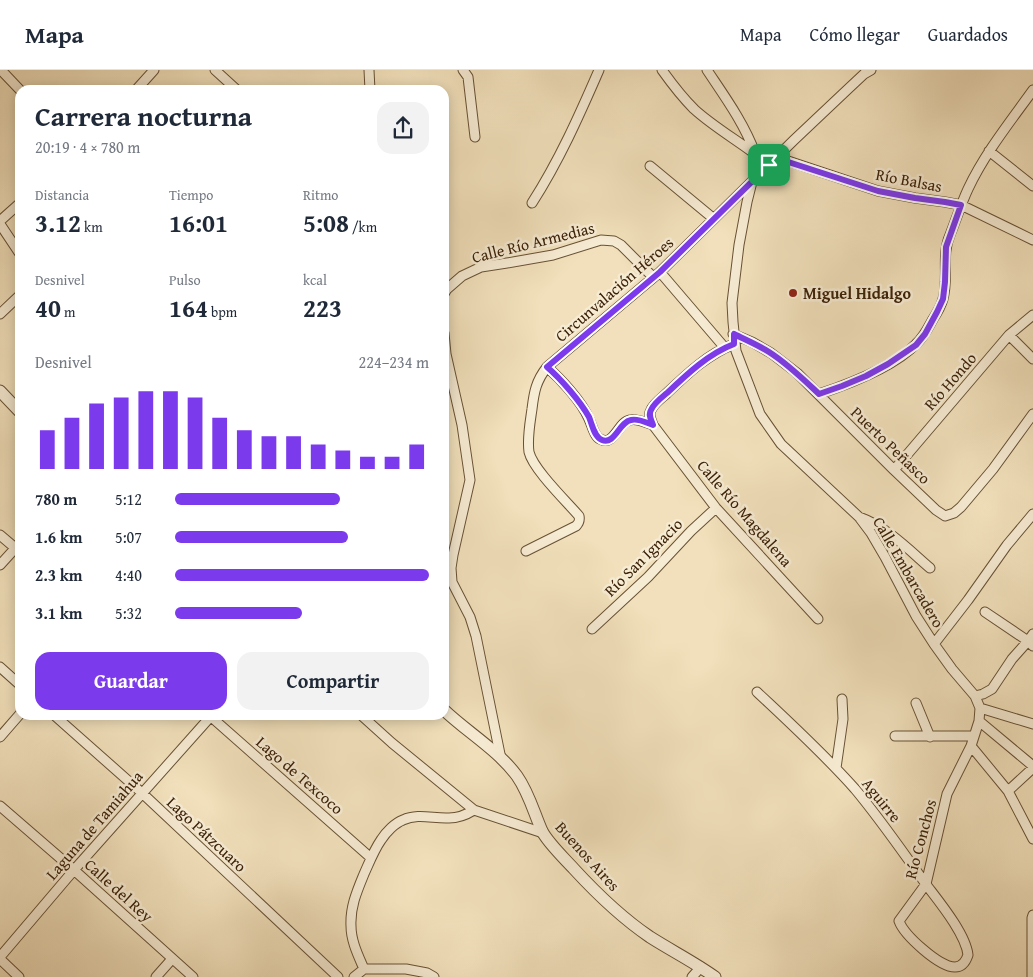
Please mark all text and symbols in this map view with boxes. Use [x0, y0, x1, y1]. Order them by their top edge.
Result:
text: Mapa [25, 17, 84, 52]
text: Mapa [740, 21, 782, 48]
text: Cómo llegar [810, 21, 900, 48]
text: Guardados [928, 21, 1008, 48]
text: Carrera nocturna [35, 95, 252, 136]
button: share [377, 102, 429, 154]
text: 20:19 · 4 × 780 m [35, 135, 140, 159]
pin [748, 144, 790, 186]
icon: arrive [755, 151, 783, 179]
street label: Río Balsas [874, 162, 944, 198]
text: Distancia [35, 185, 89, 205]
text: Tiempo [169, 185, 213, 205]
text: Ritmo [303, 185, 339, 205]
text: 3.12 [35, 205, 81, 241]
text: 16:01 [169, 205, 228, 241]
text: 5:08 [303, 205, 349, 241]
street label: Calle Río Armedias [469, 215, 597, 269]
text: km [81, 217, 103, 237]
text: /km [349, 217, 377, 237]
street label: Circunvalación Héroes [549, 231, 679, 347]
text: Desnivel [35, 270, 85, 290]
text: Pulso [169, 270, 201, 290]
text: kcal [303, 270, 327, 290]
place label: Miguel Hidalgo [803, 281, 911, 305]
marker: Miguel Hidalgo [787, 287, 799, 299]
text: 40 [35, 290, 61, 326]
text: 164 [169, 290, 208, 326]
text: 223 [303, 290, 342, 326]
text: m [61, 302, 75, 322]
text: bpm [208, 302, 237, 322]
street label: Río Hondo [918, 347, 982, 415]
text: Desnivel [35, 350, 92, 374]
text: 224–234 m [359, 350, 429, 374]
street label: Puerto Peñasco [846, 401, 936, 489]
street label: Calle Río Magdalena [692, 454, 799, 572]
text: 780 m [35, 487, 77, 511]
text: 5:12 [115, 487, 142, 511]
street label: Río San Ignacio [598, 512, 688, 602]
street label: Calle Embarcadero [867, 512, 951, 632]
text: 1.6 km [35, 525, 82, 549]
text: 5:07 [115, 525, 142, 549]
text: 2.3 km [35, 563, 82, 587]
text: 4:40 [115, 563, 142, 587]
text: 3.1 km [35, 601, 82, 625]
text: 5:32 [115, 601, 142, 625]
button: Guardar [35, 652, 227, 710]
button: Compartir [237, 652, 429, 710]
street label: Lago de Texcoco [251, 730, 349, 820]
street label: Laguna de Tamiahua [40, 765, 149, 885]
street label: Aguirre [857, 773, 907, 827]
street label: Lago Pátzcuaro [162, 791, 252, 877]
street label: Río Conchos [898, 796, 942, 882]
street label: Buenos Aires [550, 816, 626, 896]
street label: Calle del Rey [79, 853, 159, 927]

